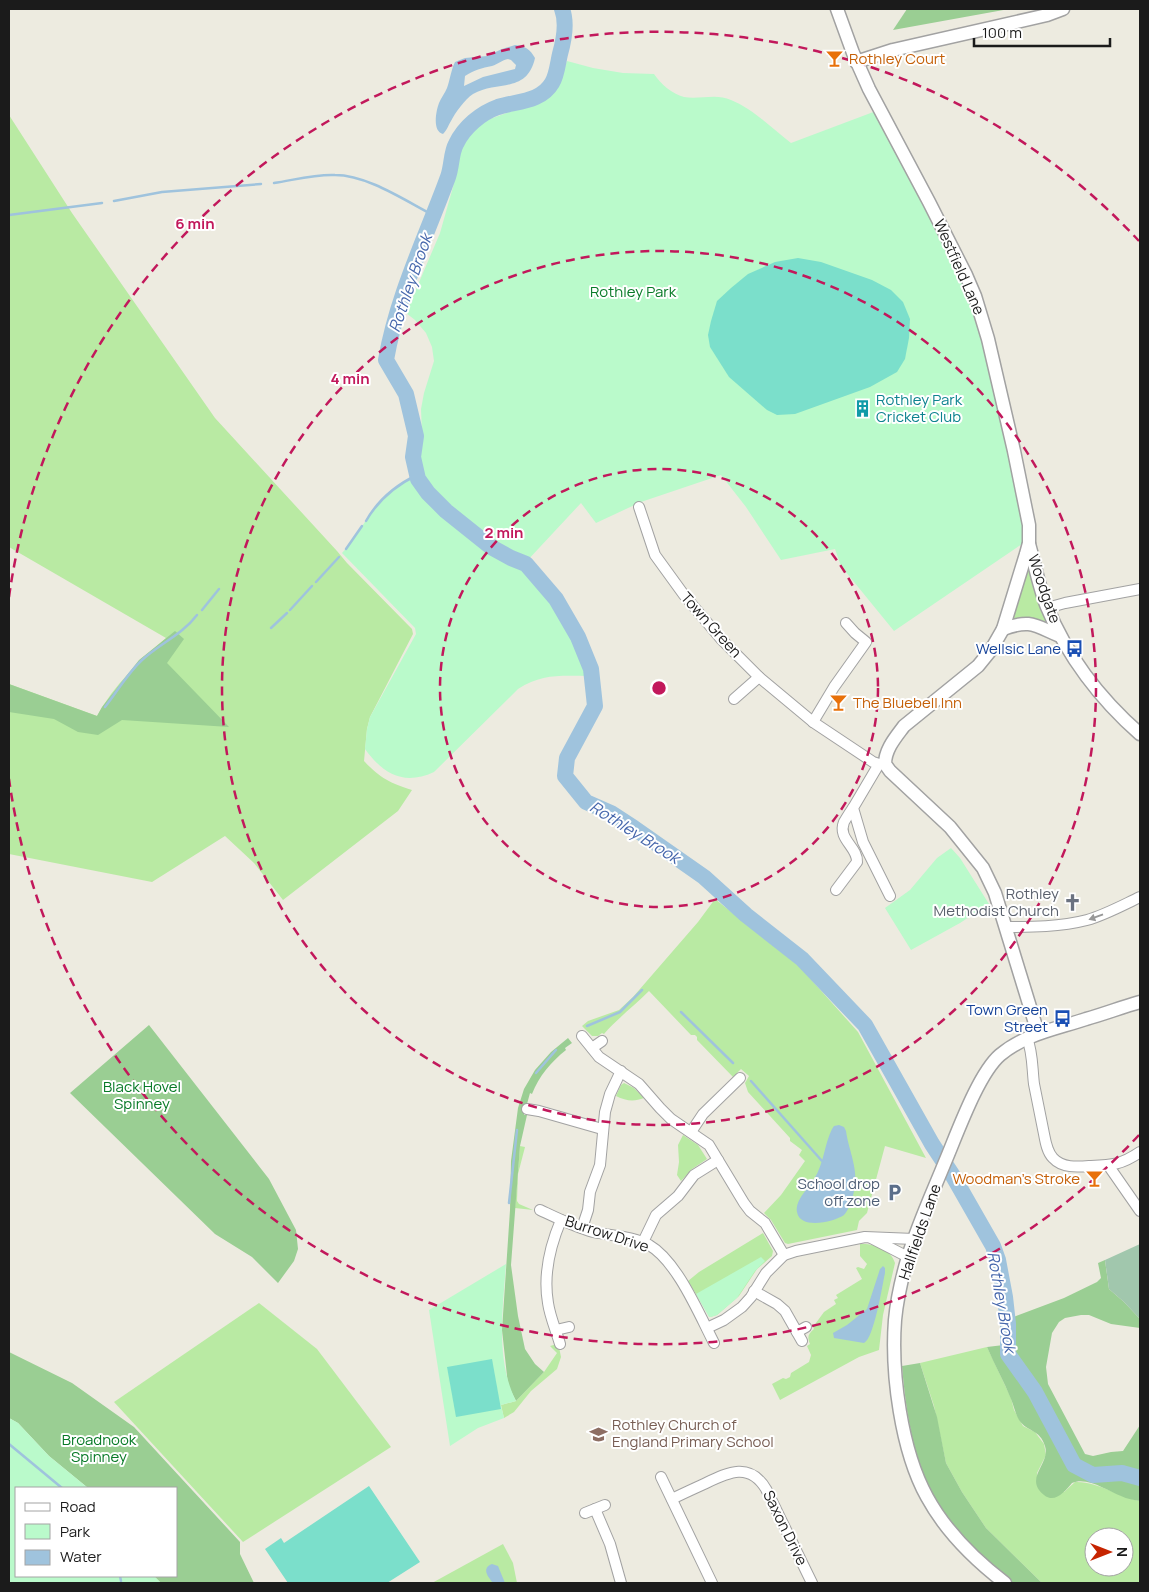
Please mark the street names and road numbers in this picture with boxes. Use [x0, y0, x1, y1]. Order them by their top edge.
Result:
street label: Westfield Lane [929, 216, 990, 318]
street label: Woodgate [1023, 552, 1066, 626]
street label: Town Green [676, 587, 747, 662]
street label: Hallfields Lane [893, 1181, 946, 1283]
street label: Burrow Drive [563, 1210, 652, 1257]
street label: Saxon Drive [758, 1487, 813, 1569]

